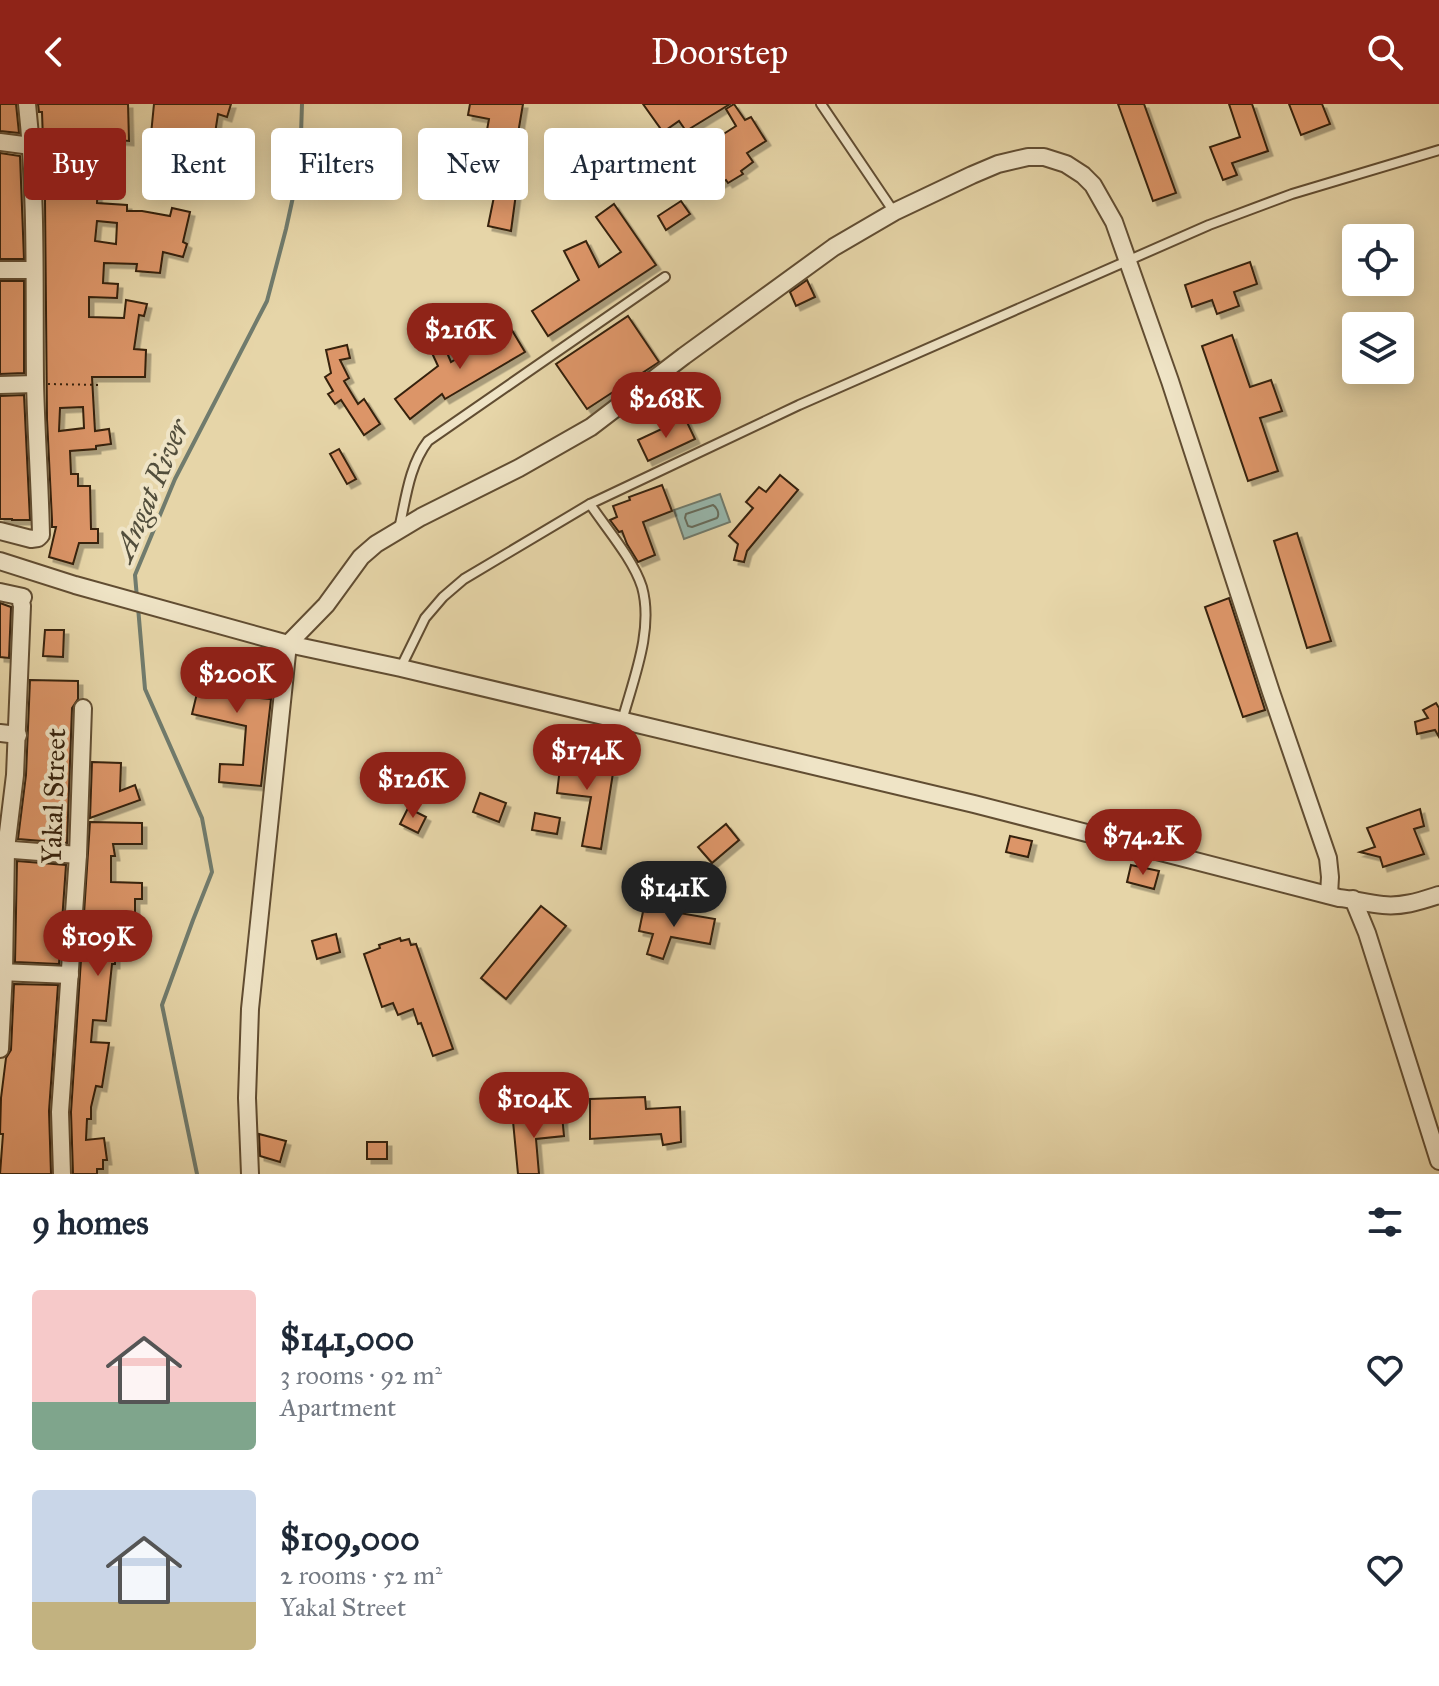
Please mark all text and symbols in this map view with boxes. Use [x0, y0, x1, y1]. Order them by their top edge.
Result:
icon: back [32, 30, 76, 74]
text: Doorstep [651, 30, 788, 74]
icon: search [1363, 30, 1407, 74]
chip: Buy [24, 128, 126, 200]
chip: Rent [142, 128, 255, 200]
chip: Filters [271, 128, 402, 200]
chip: New [418, 128, 528, 200]
chip: Apartment [544, 128, 725, 200]
map controls [1342, 224, 1414, 384]
button: locate [1342, 224, 1414, 296]
pin: $216K [404, 303, 516, 371]
button: layers [1342, 312, 1414, 384]
text: $216K [425, 313, 495, 345]
pin: $268K [610, 372, 722, 440]
text: $268K [629, 382, 703, 414]
water label: Angat River [104, 412, 198, 569]
pin: $200K [181, 647, 293, 715]
text: $200K [198, 657, 276, 689]
pin: $174K [531, 724, 643, 792]
street label: Yakal Street [34, 727, 73, 865]
text: $174K [551, 734, 623, 766]
pin: $126K [357, 752, 469, 820]
text: $126K [378, 762, 448, 794]
pin: $74.2K [1078, 809, 1208, 877]
text: $74.2K [1103, 819, 1183, 851]
pin: $141K [618, 861, 730, 929]
text: $141K [639, 871, 709, 903]
pin: $109K [42, 910, 154, 978]
text: $109K [61, 920, 135, 952]
pin: $104K [478, 1072, 590, 1140]
text: $104K [497, 1082, 571, 1114]
icon: filters [1363, 1200, 1407, 1244]
text: 9 homes [32, 1202, 149, 1243]
text: $141,000 [280, 1318, 414, 1359]
icon: home [96, 1322, 192, 1418]
icon: heart [1363, 1348, 1407, 1392]
text: 3 rooms · 92 m² [280, 1359, 442, 1391]
text: Apartment [280, 1391, 396, 1423]
text: $109,000 [280, 1518, 420, 1559]
icon: home [96, 1522, 192, 1618]
icon: heart [1363, 1548, 1407, 1592]
text: 2 rooms · 52 m² [280, 1559, 443, 1591]
text: Yakal Street [280, 1591, 406, 1623]

